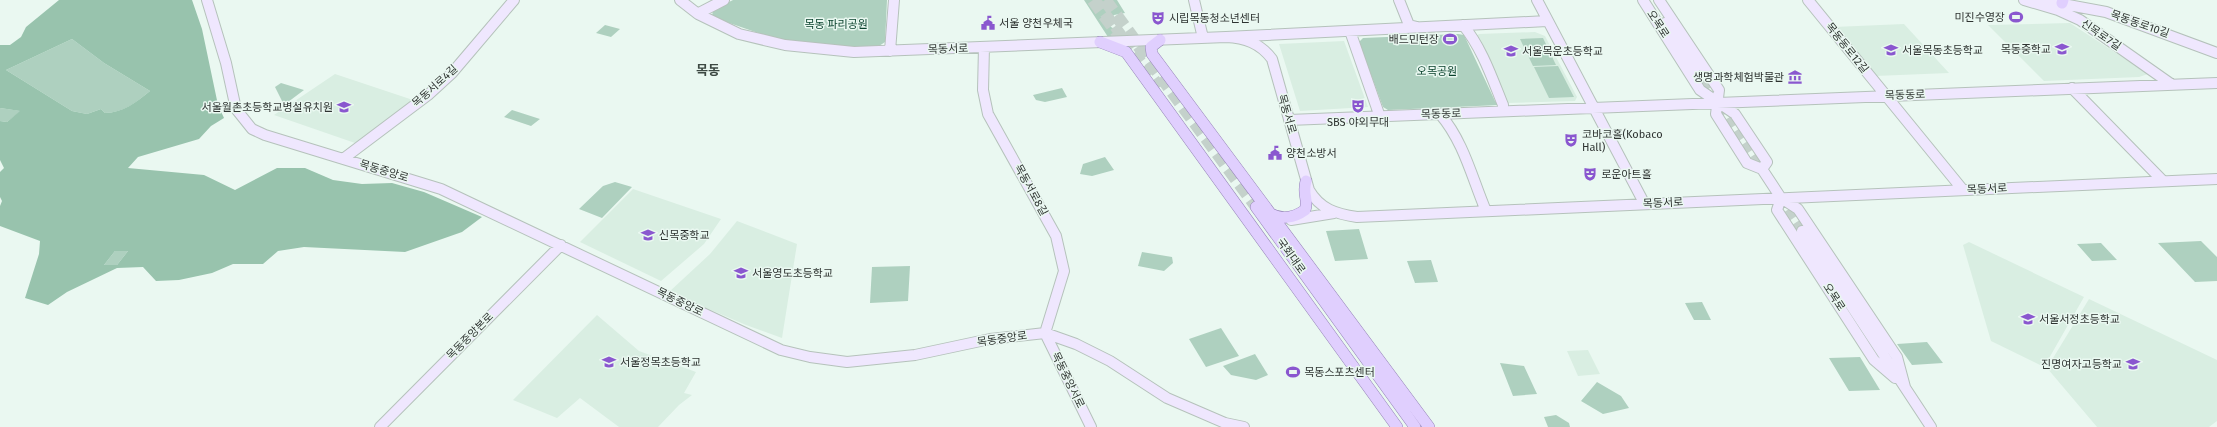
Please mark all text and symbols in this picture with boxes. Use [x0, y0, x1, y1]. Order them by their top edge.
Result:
street label: 오목로 [1644, 8, 1672, 40]
street label: 목동동로10길 [2109, 8, 2171, 40]
sports icon: 미진수영장 [2008, 9, 2024, 25]
theatre icon: 시립목동청소년센터 [1150, 10, 1166, 26]
place label: 미진수영장 [1954, 11, 2005, 24]
place label: 시립목동청소년센터 [1169, 12, 1260, 25]
public building icon: 서울 양천우체국 [980, 15, 996, 31]
place label: 서울 양천우체국 [999, 17, 1073, 30]
street label: 신목로7길 [2079, 17, 2123, 53]
park label: 목동 파리공원 [804, 18, 868, 31]
street label: 목동동로12길 [1823, 20, 1871, 76]
sports icon: 배드민턴장 [1442, 31, 1458, 47]
place label: 배드민턴장 [1388, 33, 1439, 46]
school or university icon: 목동중학교 [2054, 41, 2070, 57]
street label: 목동서로 [928, 42, 968, 56]
school or university icon: 서울목동초등학교 [1883, 42, 1899, 58]
school or university icon: 서울목운초등학교 [1503, 43, 1519, 59]
place label: 목동중학교 [2000, 43, 2051, 56]
place label: 서울목동초등학교 [1902, 44, 1983, 57]
place label: 서울목운초등학교 [1522, 45, 1603, 58]
street label: 목동서로4길 [410, 62, 460, 110]
district label: 목동 [696, 63, 720, 78]
park label: 오목공원 [1417, 65, 1457, 78]
museum icon: 생명과학체험박물관 [1787, 69, 1803, 85]
place label: 생명과학체험박물관 [1693, 71, 1784, 84]
street label: 목동동로 [1885, 88, 1925, 102]
street label: 목동서로 [1275, 93, 1299, 135]
theatre icon: SBS 야외무대 [1350, 98, 1366, 114]
school or university icon: 서울월촌초등학교병설유치원 [336, 99, 352, 115]
place label: 서울월촌초등학교병설유치원 [201, 101, 333, 114]
street label: 목동동로 [1421, 107, 1461, 121]
place label: SBS 야외무대 [1327, 116, 1389, 129]
place label: 코바코홀(Kobaco Hall) [1582, 128, 1663, 154]
theatre icon: 코바코홀(Kobaco Hall) [1563, 132, 1579, 148]
public building icon: 양천소방서 [1267, 145, 1283, 161]
place label: 양천소방서 [1286, 147, 1337, 160]
street label: 목동중앙로 [358, 157, 410, 185]
street label: 목동서로8길 [1012, 162, 1050, 218]
theatre icon: 로운아트홀 [1582, 166, 1598, 182]
place label: 로운아트홀 [1601, 168, 1652, 181]
street label: 목동서로 [1966, 181, 2008, 197]
street label: 목동서로 [1642, 195, 1684, 211]
school or university icon: 신목중학교 [640, 227, 656, 243]
place label: 신목중학교 [659, 229, 710, 242]
street label: 국회대로 [1274, 236, 1308, 276]
school or university icon: 서울영도초등학교 [733, 265, 749, 281]
place label: 서울영도초등학교 [752, 267, 833, 280]
street label: 오목로 [1820, 281, 1848, 313]
street label: 목동중앙로 [654, 285, 706, 319]
street label: 목동중앙본로 [444, 310, 496, 362]
school or university icon: 서울서정초등학교 [2020, 311, 2036, 327]
place label: 서울서정초등학교 [2039, 313, 2120, 326]
street label: 목동중앙로 [976, 329, 1028, 349]
street label: 목동중앙서로 [1049, 350, 1087, 410]
school or university icon: 서울정목초등학교 [601, 354, 617, 370]
place label: 서울정목초등학교 [620, 356, 701, 369]
school or university icon: 진명여자고등학교 [2125, 356, 2141, 372]
place label: 진명여자고등학교 [2041, 358, 2122, 371]
sports icon: 목동스포츠센터 [1285, 364, 1301, 380]
place label: 목동스포츠센터 [1304, 366, 1375, 379]

